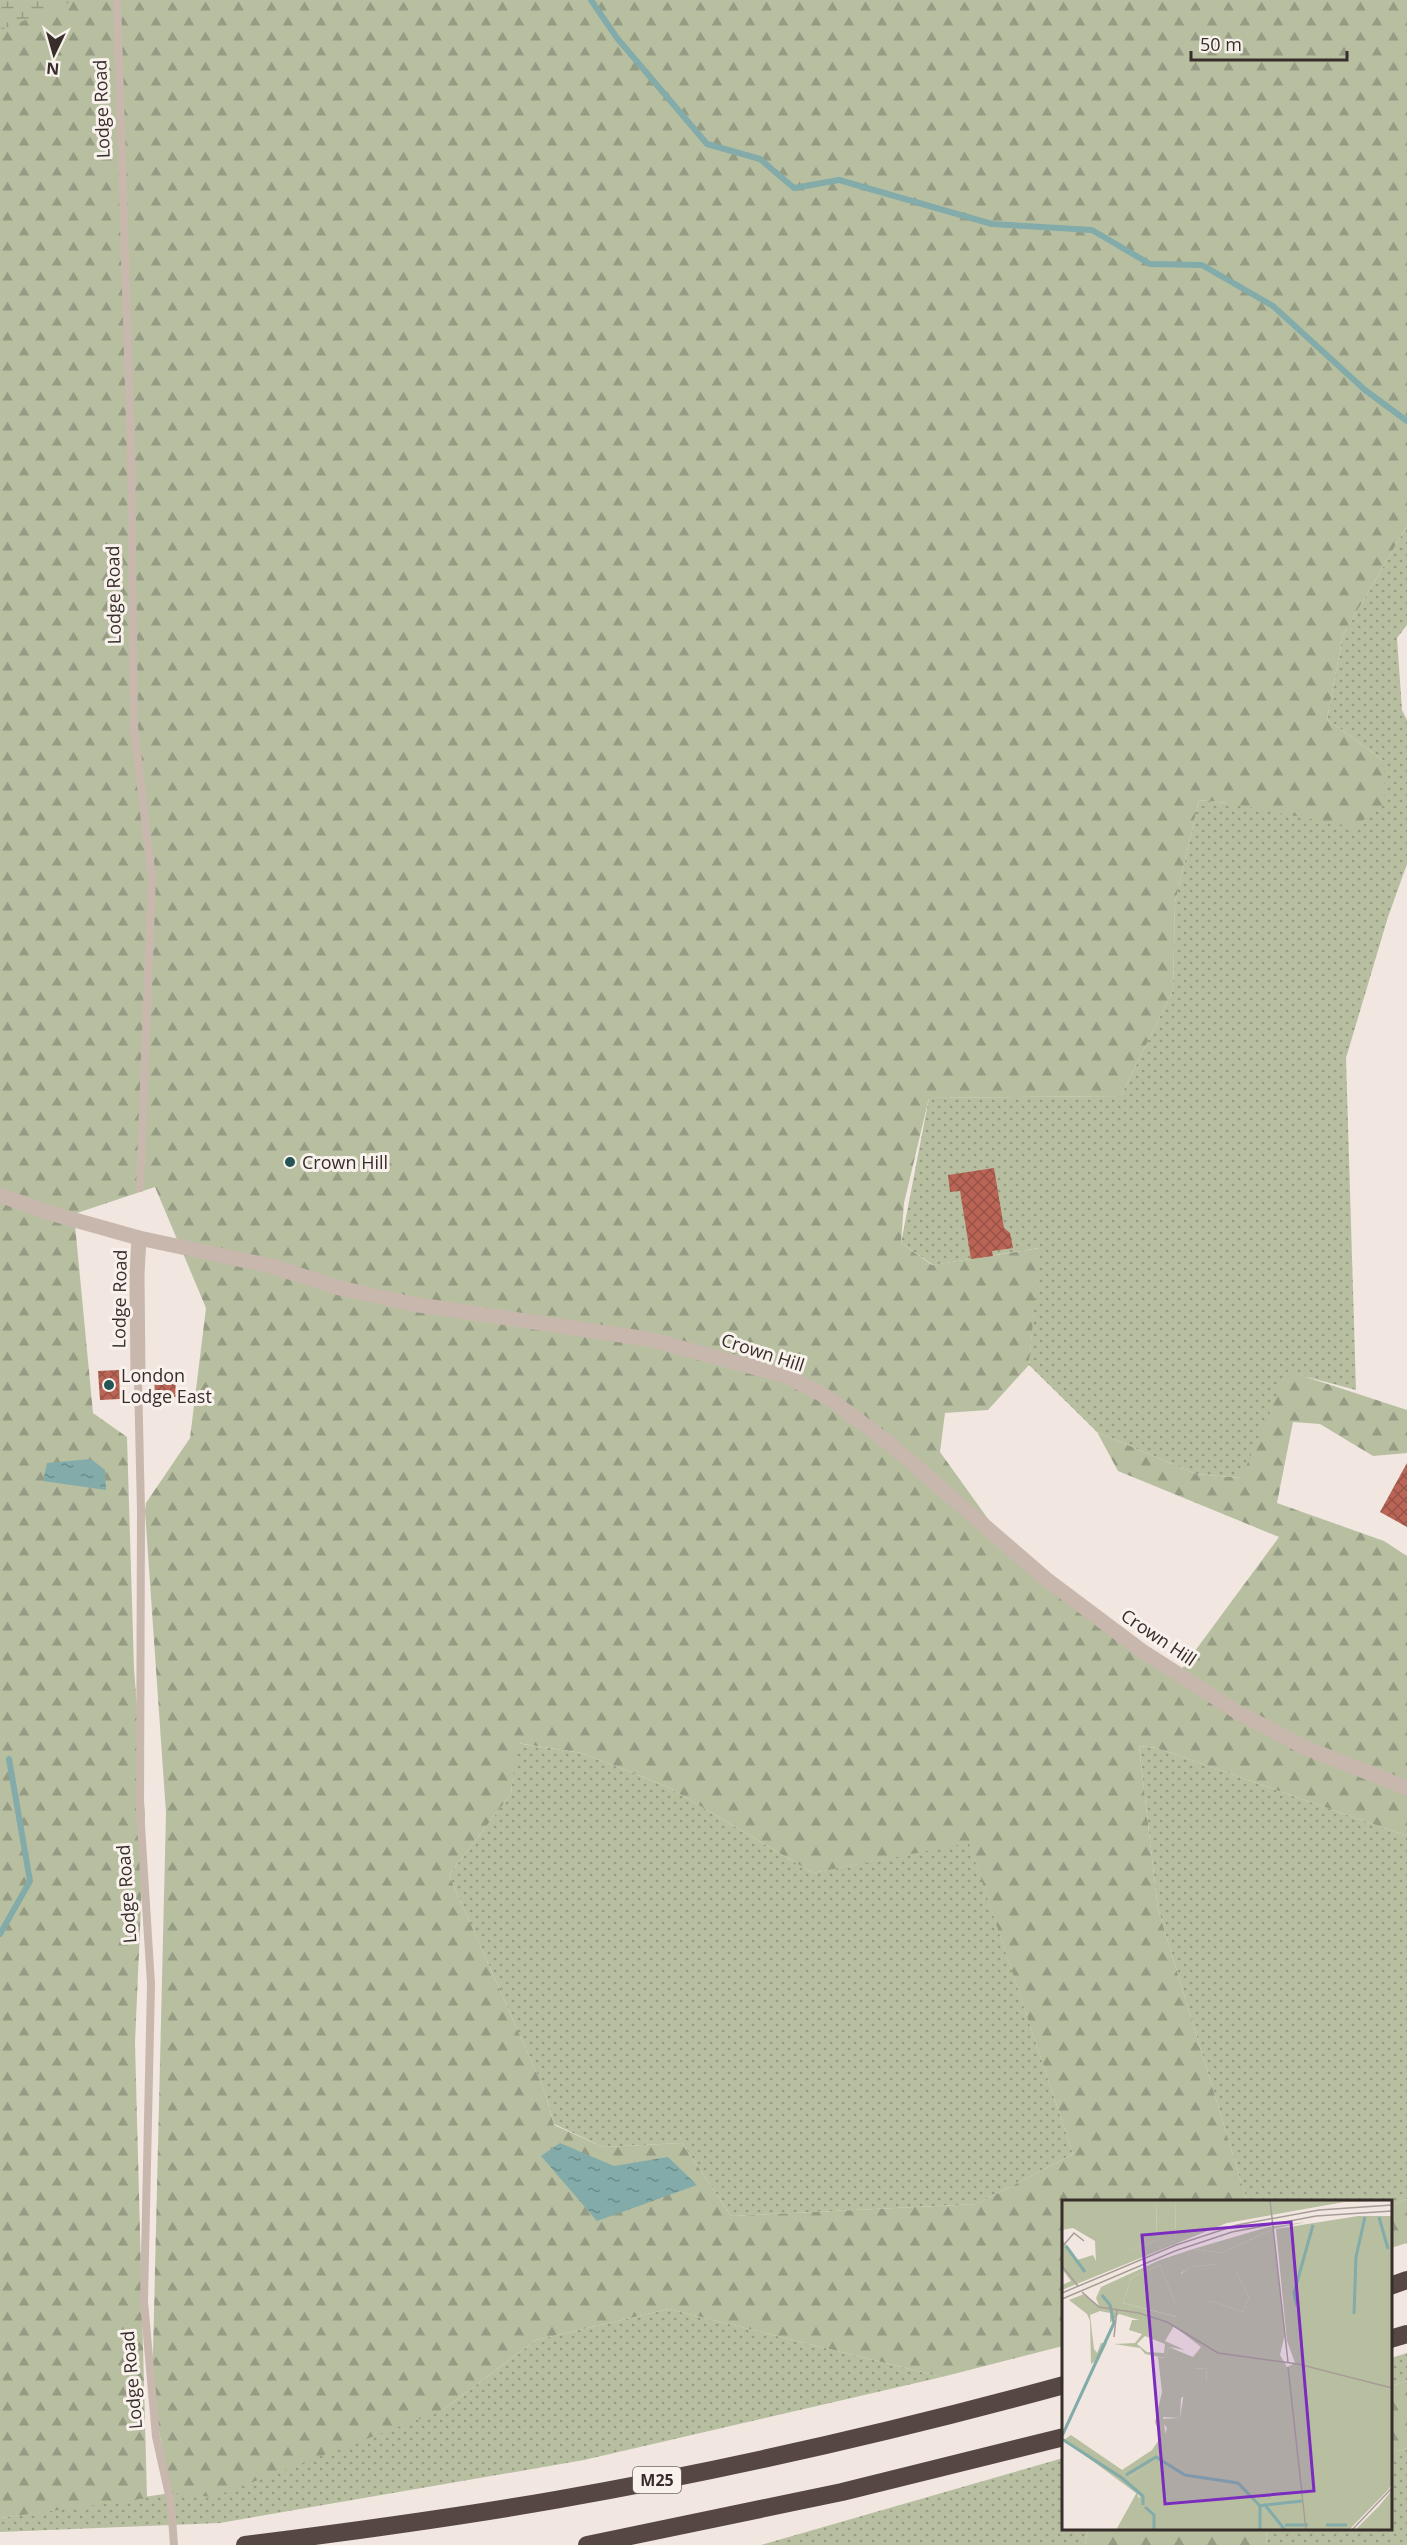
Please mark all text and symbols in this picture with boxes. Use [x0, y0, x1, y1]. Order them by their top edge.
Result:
north arrow [24, 24, 84, 84]
scale bar [1191, 24, 1347, 62]
text: 50 m [1200, 32, 1242, 56]
text: N [45, 57, 60, 80]
street label: Lodge Road [87, 59, 115, 159]
street label: Lodge Road [100, 545, 126, 645]
place label: Crown Hill [302, 1150, 388, 1174]
marker: Crown Hill [283, 1155, 297, 1169]
street label: Lodge Road [106, 1249, 132, 1349]
street label: Crown Hill [718, 1327, 808, 1377]
place label: London Lodge East [121, 1363, 212, 1408]
marker: London Lodge East [102, 1378, 116, 1392]
street label: Crown Hill [1117, 1603, 1201, 1671]
street label: Lodge Road [111, 1844, 141, 1944]
inset map [1062, 2200, 1392, 2530]
street label: Lodge Road [115, 2330, 147, 2430]
road number: M25 [633, 2467, 681, 2493]

